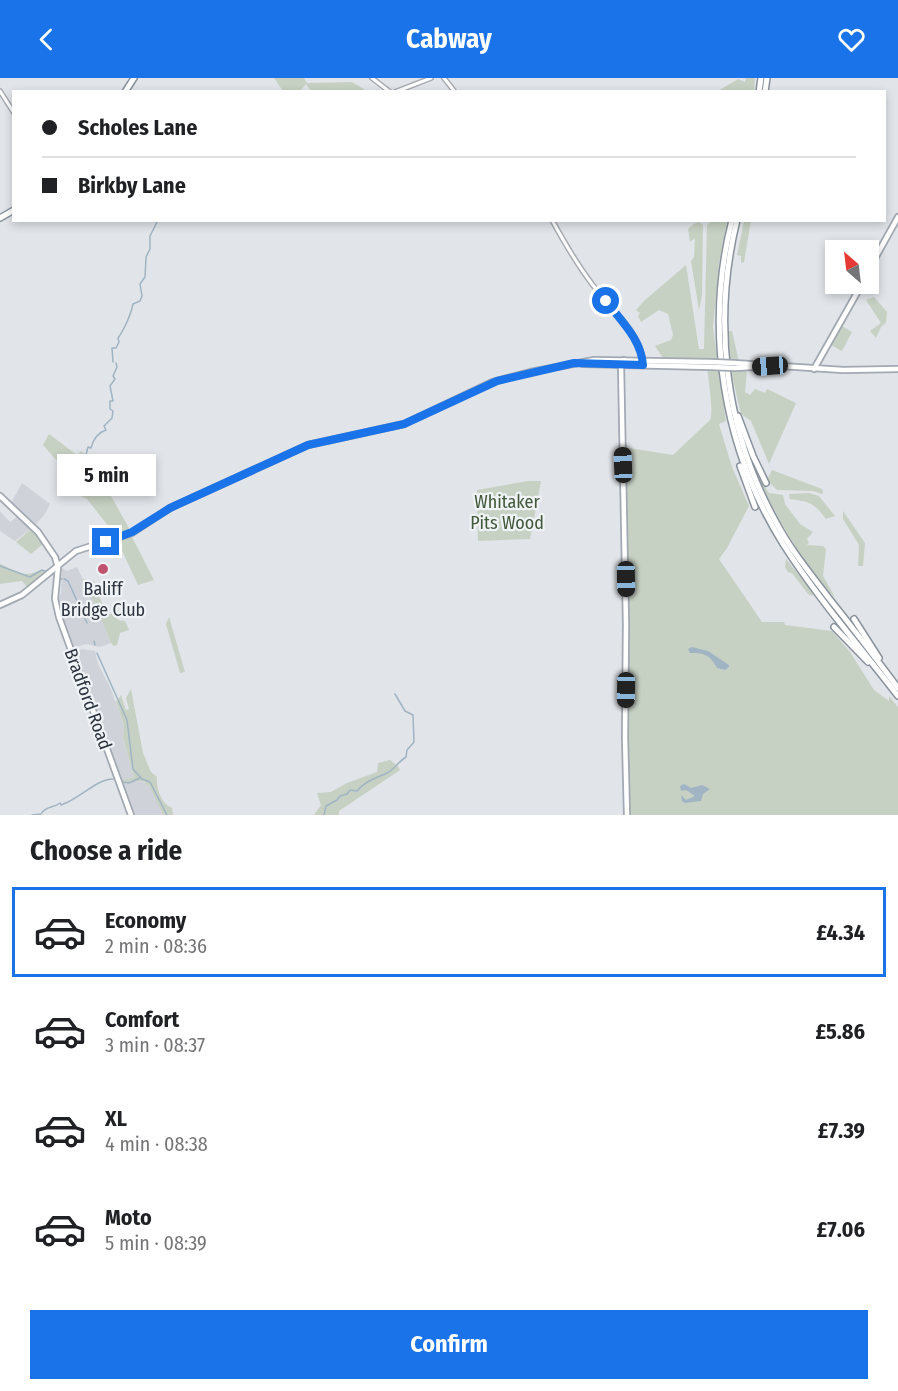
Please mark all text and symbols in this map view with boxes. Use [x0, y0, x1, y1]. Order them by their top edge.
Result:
icon: back [30, 23, 63, 56]
text: Cabway [406, 23, 492, 55]
icon: heart [835, 23, 868, 56]
text: Scholes Lane [78, 114, 197, 141]
text: Birkby Lane [78, 172, 186, 199]
north arrow [825, 240, 879, 294]
map controls [825, 240, 879, 294]
route start [592, 287, 619, 314]
car [751, 356, 789, 376]
car [613, 447, 633, 483]
callout: 5 min [57, 455, 156, 497]
text: 5 min [84, 463, 129, 487]
park label: Whitaker Pits Wood [470, 491, 544, 534]
route end [92, 528, 119, 555]
car [617, 561, 635, 597]
marker: Baliff Bridge Club [96, 562, 110, 576]
place label: Baliff Bridge Club [61, 578, 145, 621]
street label: Bradford Road [60, 646, 116, 752]
car [617, 672, 635, 708]
text: Choose a ride [30, 835, 182, 867]
icon: car [33, 905, 87, 959]
text: Economy [105, 907, 186, 934]
text: £4.34 [816, 919, 865, 946]
text: 2 min · 08:36 [105, 934, 207, 958]
icon: car [33, 1004, 87, 1058]
text: Comfort [105, 1006, 179, 1033]
text: £5.86 [816, 1018, 865, 1045]
text: 3 min · 08:37 [105, 1033, 205, 1057]
icon: car [33, 1103, 87, 1157]
text: XL [105, 1105, 127, 1132]
text: £7.39 [818, 1117, 865, 1144]
text: 4 min · 08:38 [105, 1132, 208, 1156]
icon: car [33, 1202, 87, 1256]
text: Moto [105, 1204, 152, 1231]
text: £7.06 [817, 1216, 865, 1243]
text: 5 min · 08:39 [105, 1231, 207, 1255]
button: Confirm [30, 1310, 868, 1379]

